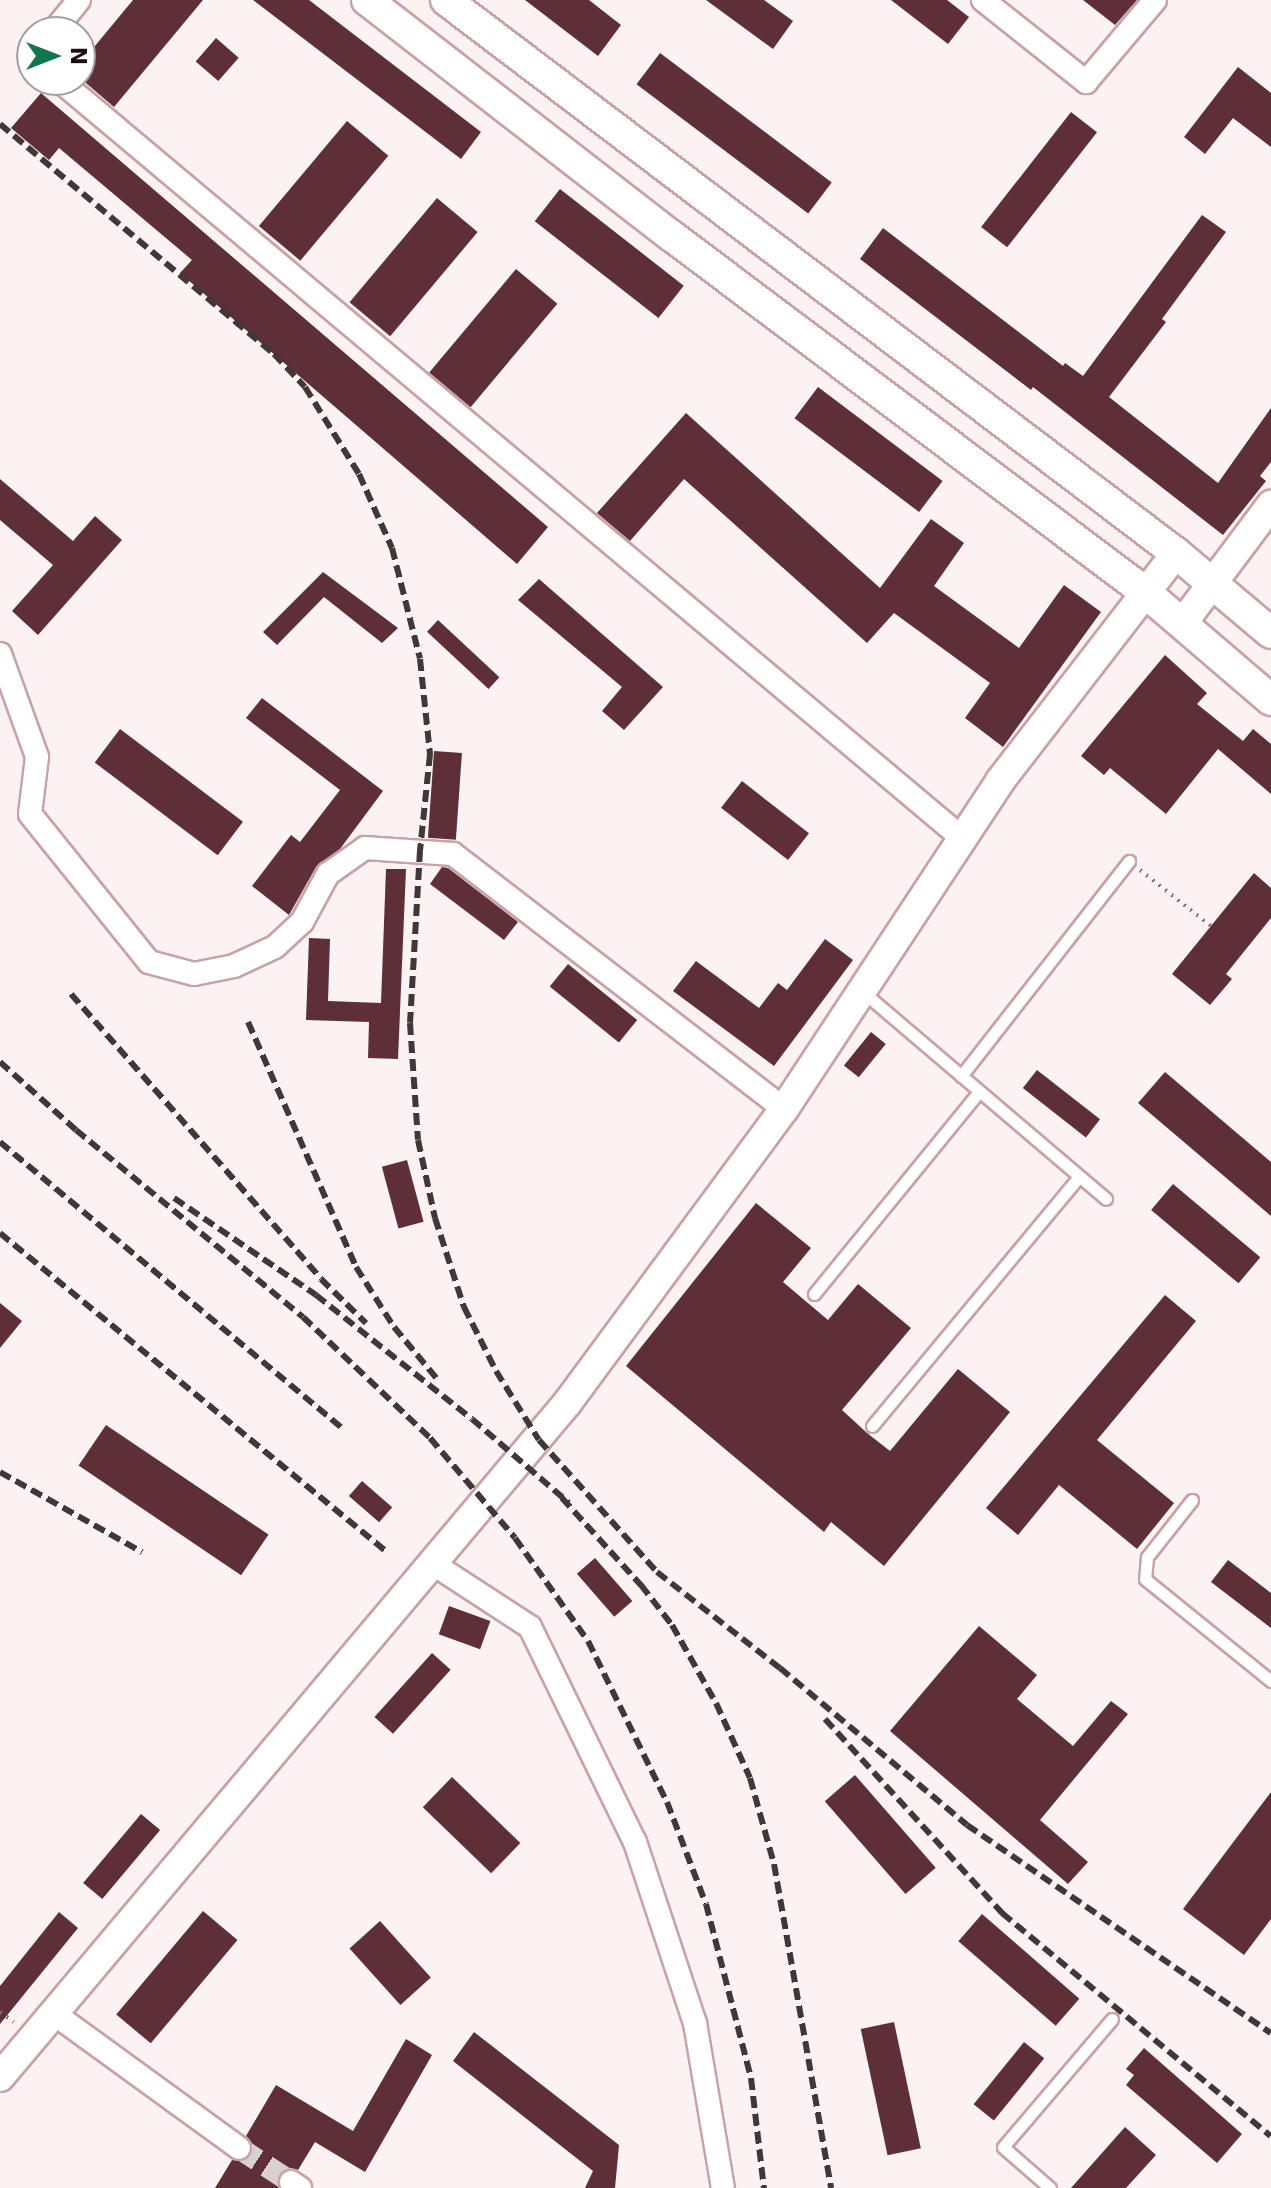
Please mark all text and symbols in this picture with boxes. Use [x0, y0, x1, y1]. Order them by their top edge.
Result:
north arrow [16, 16, 96, 96]
text: N [66, 47, 91, 65]

